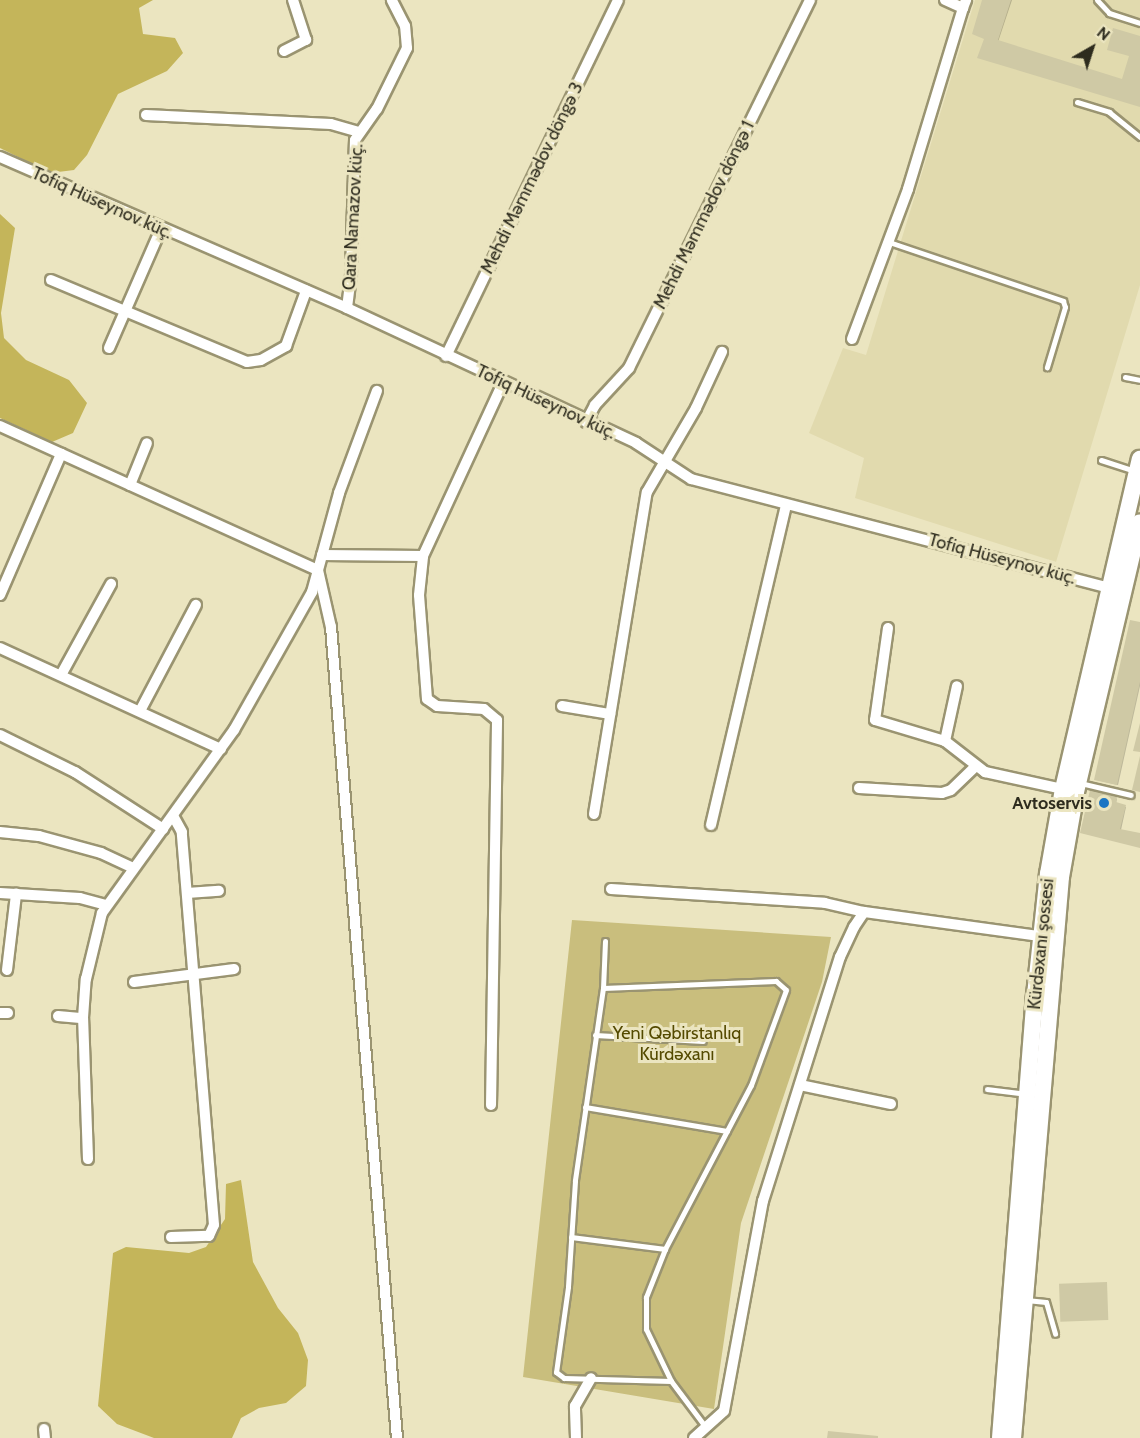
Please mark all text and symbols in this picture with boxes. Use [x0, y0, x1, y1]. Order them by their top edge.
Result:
north arrow [1062, 18, 1122, 78]
text: N [1093, 23, 1114, 45]
street label: Mehdi Məmmədov döngə 3 [476, 79, 588, 277]
street label: Mehdi Məmmədov döngə 1 [649, 117, 759, 313]
street label: Qara Namazov küç. [338, 143, 368, 291]
street label: Tofiq Hüseynov küç. [28, 162, 176, 244]
street label: Tofiq Hüseynov küç. [473, 360, 619, 444]
street label: Tofiq Hüseynov küç. [926, 529, 1078, 589]
place label: Avtoservis [1012, 792, 1092, 814]
marker: Avtoservis [1097, 796, 1111, 810]
street label: Kürdəxanı şossesi [1023, 877, 1059, 1011]
park label: Yeni Qəbirstanlıq Kürdəxanı [613, 1023, 741, 1066]

